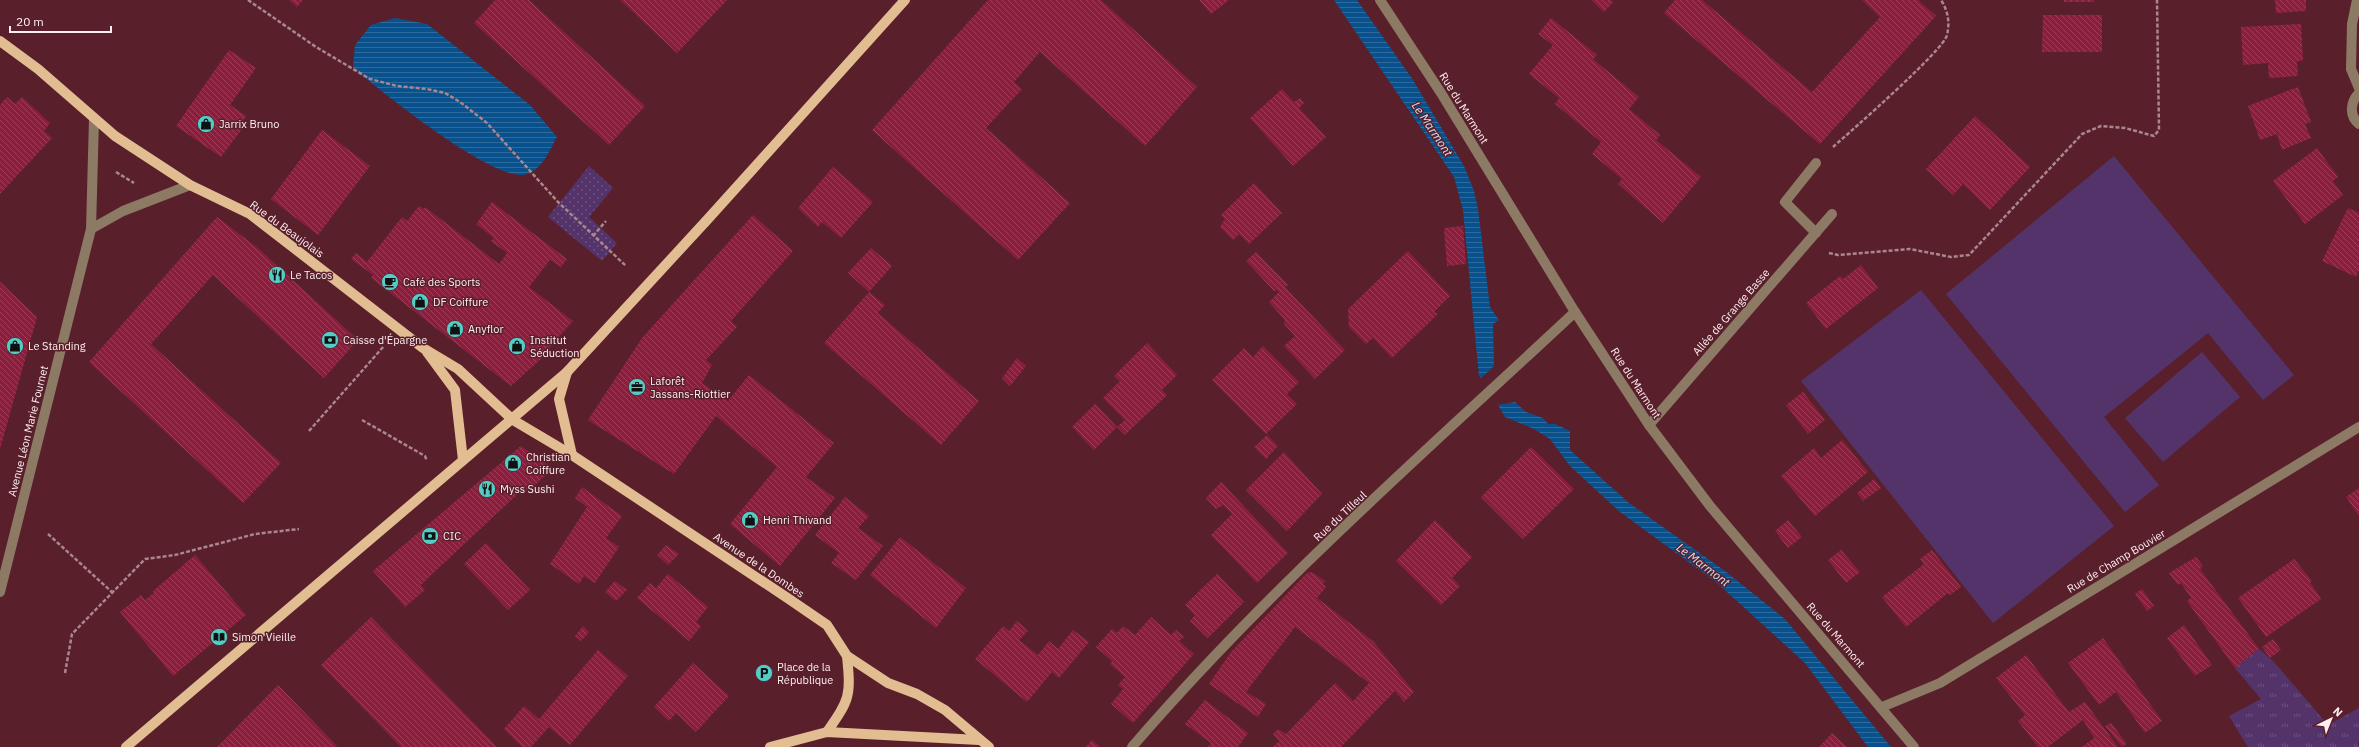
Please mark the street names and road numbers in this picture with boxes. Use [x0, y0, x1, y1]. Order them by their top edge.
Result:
street label: Rue du Marmont [1436, 70, 1492, 147]
street label: Rue du Beaujolais [247, 197, 327, 261]
street label: Allée de Grange Basse [1689, 266, 1773, 358]
street label: Rue du Marmont [1608, 345, 1664, 421]
street label: Avenue Léon Marie Fournet [5, 364, 51, 498]
street label: Rue du Tilleul [1311, 488, 1369, 544]
street label: Rue de Champ Bouvier [2064, 526, 2168, 596]
street label: Avenue de la Dombes [711, 529, 807, 601]
street label: Rue du Marmont [1804, 600, 1868, 671]

